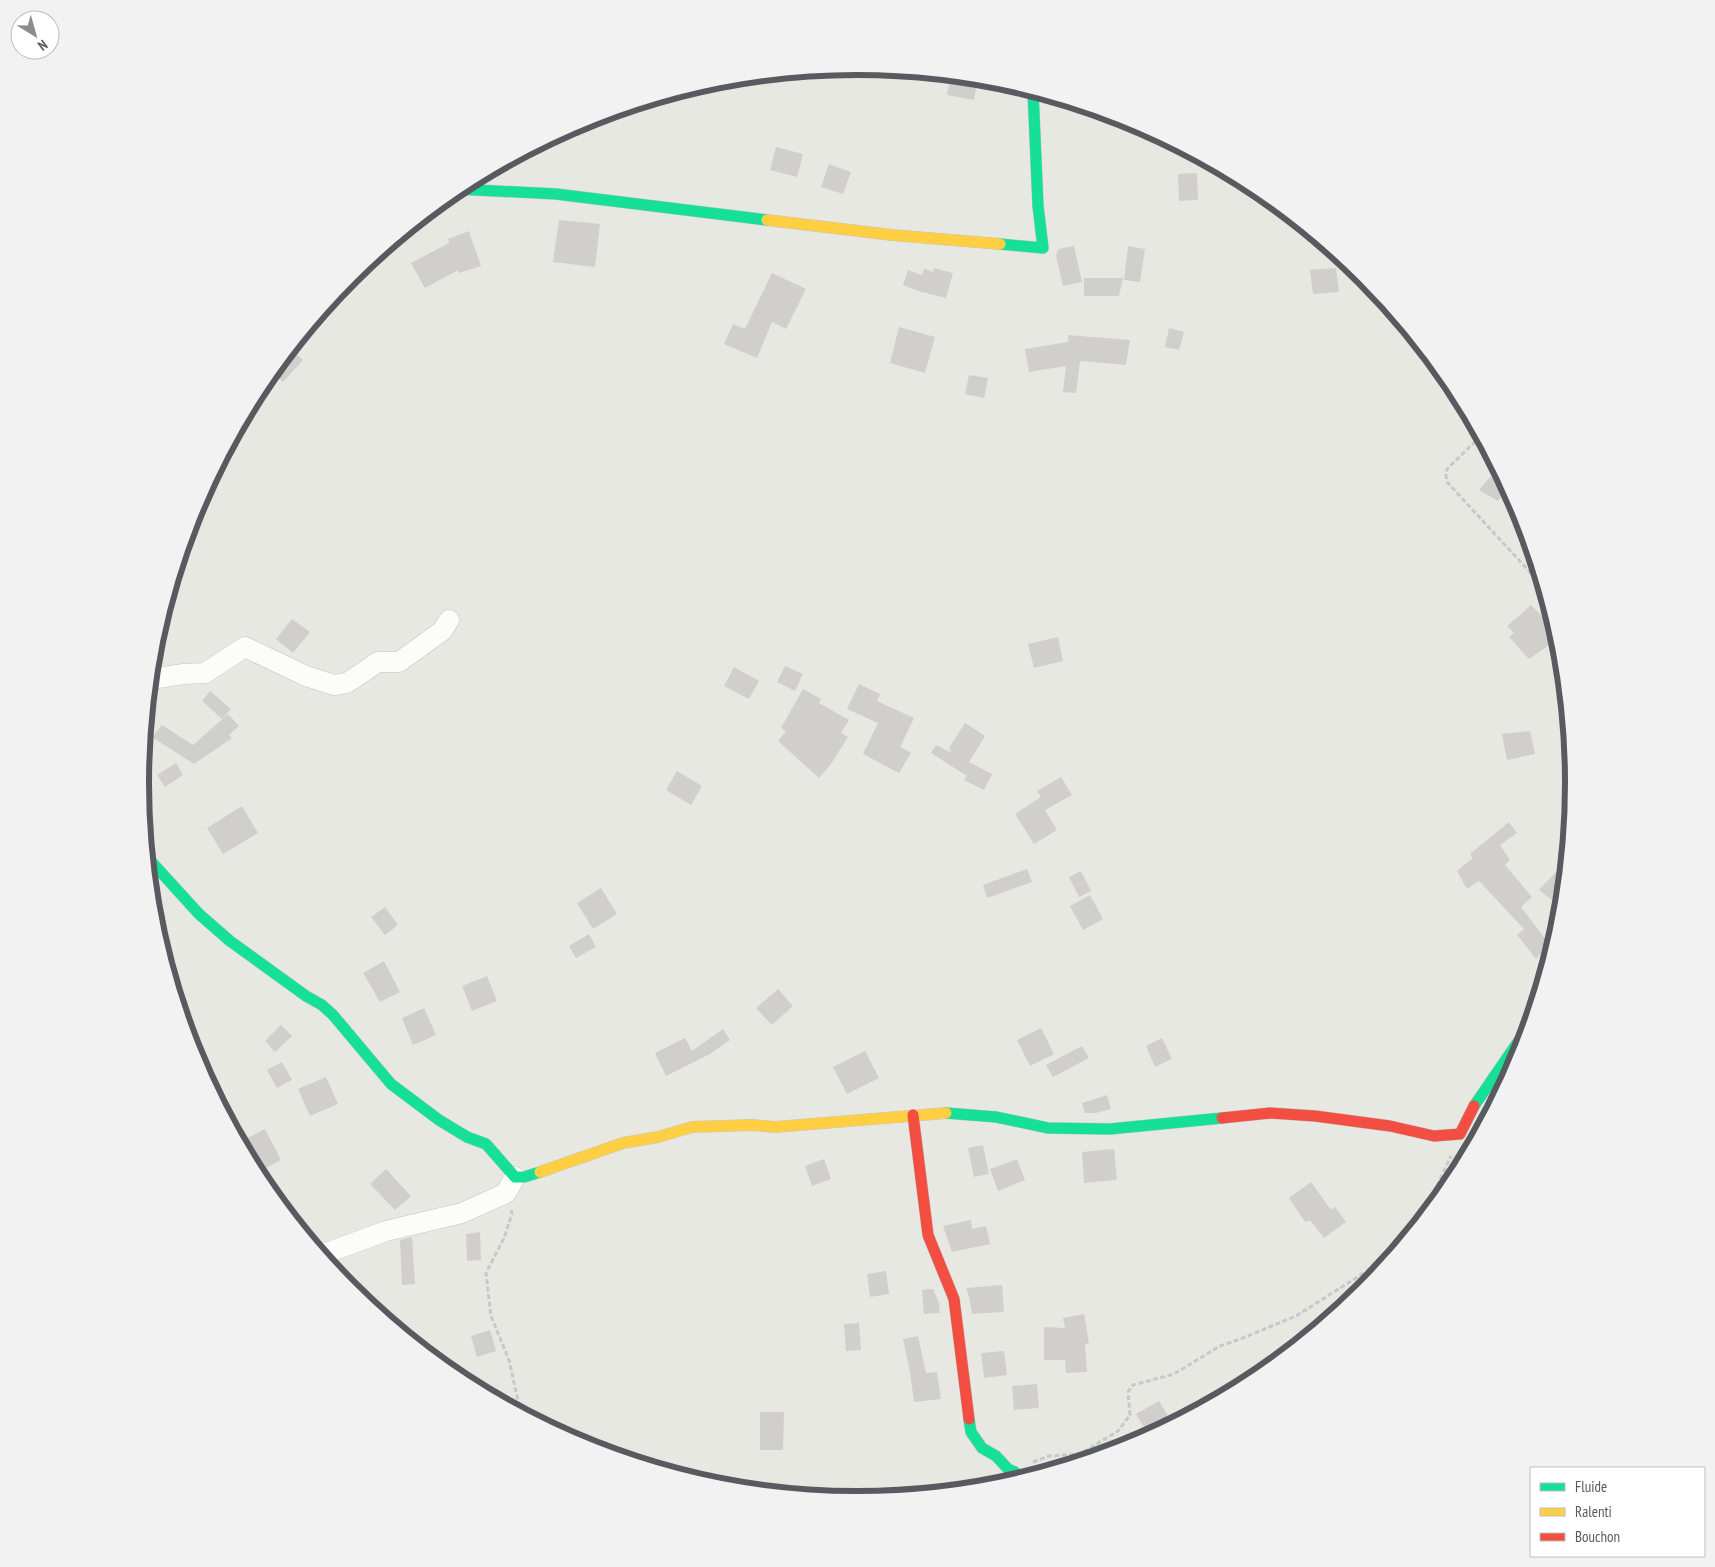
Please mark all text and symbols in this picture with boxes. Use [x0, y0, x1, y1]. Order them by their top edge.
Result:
north arrow [10, 10, 60, 60]
text: N [34, 36, 51, 55]
legend [1530, 1467, 1705, 1557]
text: Fluide [1575, 1477, 1607, 1496]
text: Ralenti [1575, 1502, 1612, 1521]
text: Bouchon [1575, 1527, 1620, 1546]

